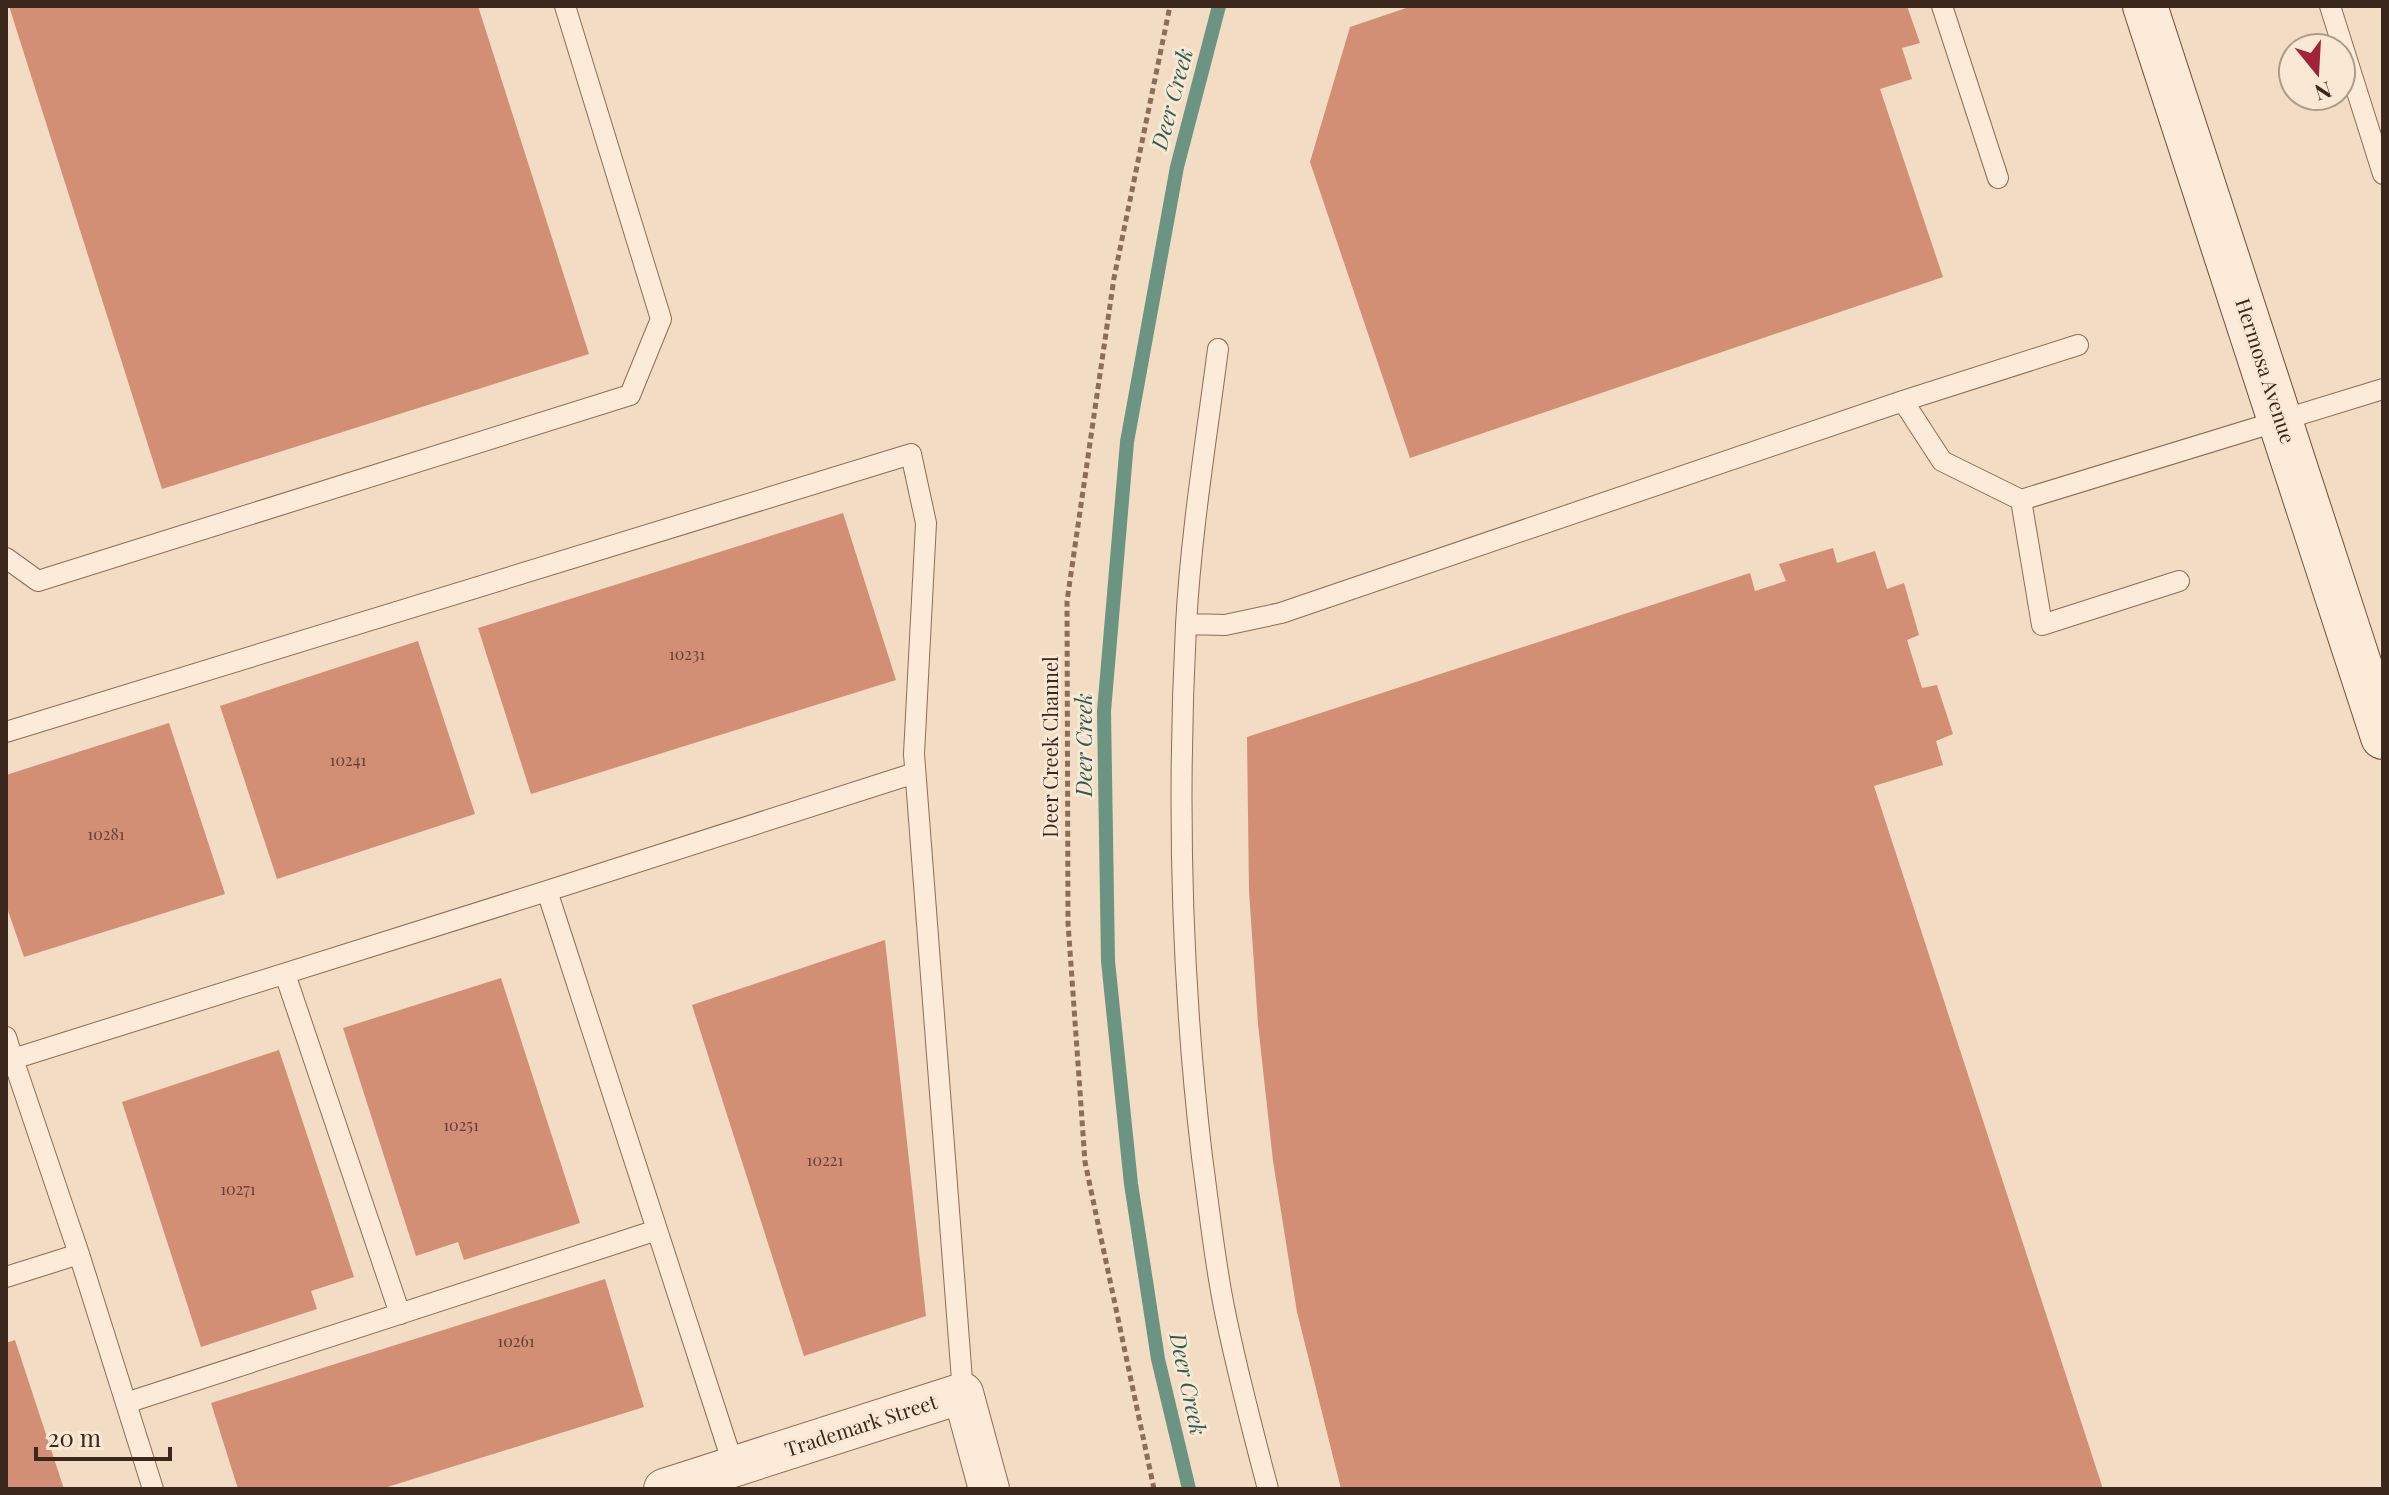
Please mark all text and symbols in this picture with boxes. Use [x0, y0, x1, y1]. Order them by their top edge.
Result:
north arrow [2277, 32, 2357, 112]
water label: Deer Creek [1143, 45, 1199, 154]
text: N [2311, 75, 2336, 109]
street label: Hermosa Avenue [2230, 294, 2303, 447]
house number: 10231 [669, 643, 705, 664]
street label: Deer Creek Channel [1036, 656, 1063, 838]
water label: Deer Creek [1068, 693, 1098, 798]
house number: 10241 [329, 749, 367, 770]
house number: 10281 [87, 823, 125, 844]
house number: 10251 [443, 1114, 479, 1135]
house number: 10221 [807, 1149, 843, 1170]
house number: 10271 [220, 1178, 256, 1199]
water label: Deer Creek [1163, 1329, 1214, 1438]
house number: 10261 [497, 1330, 535, 1351]
street label: Trademark Street [781, 1387, 941, 1462]
scale bar [36, 1411, 170, 1461]
text: 20 m [48, 1421, 101, 1453]

